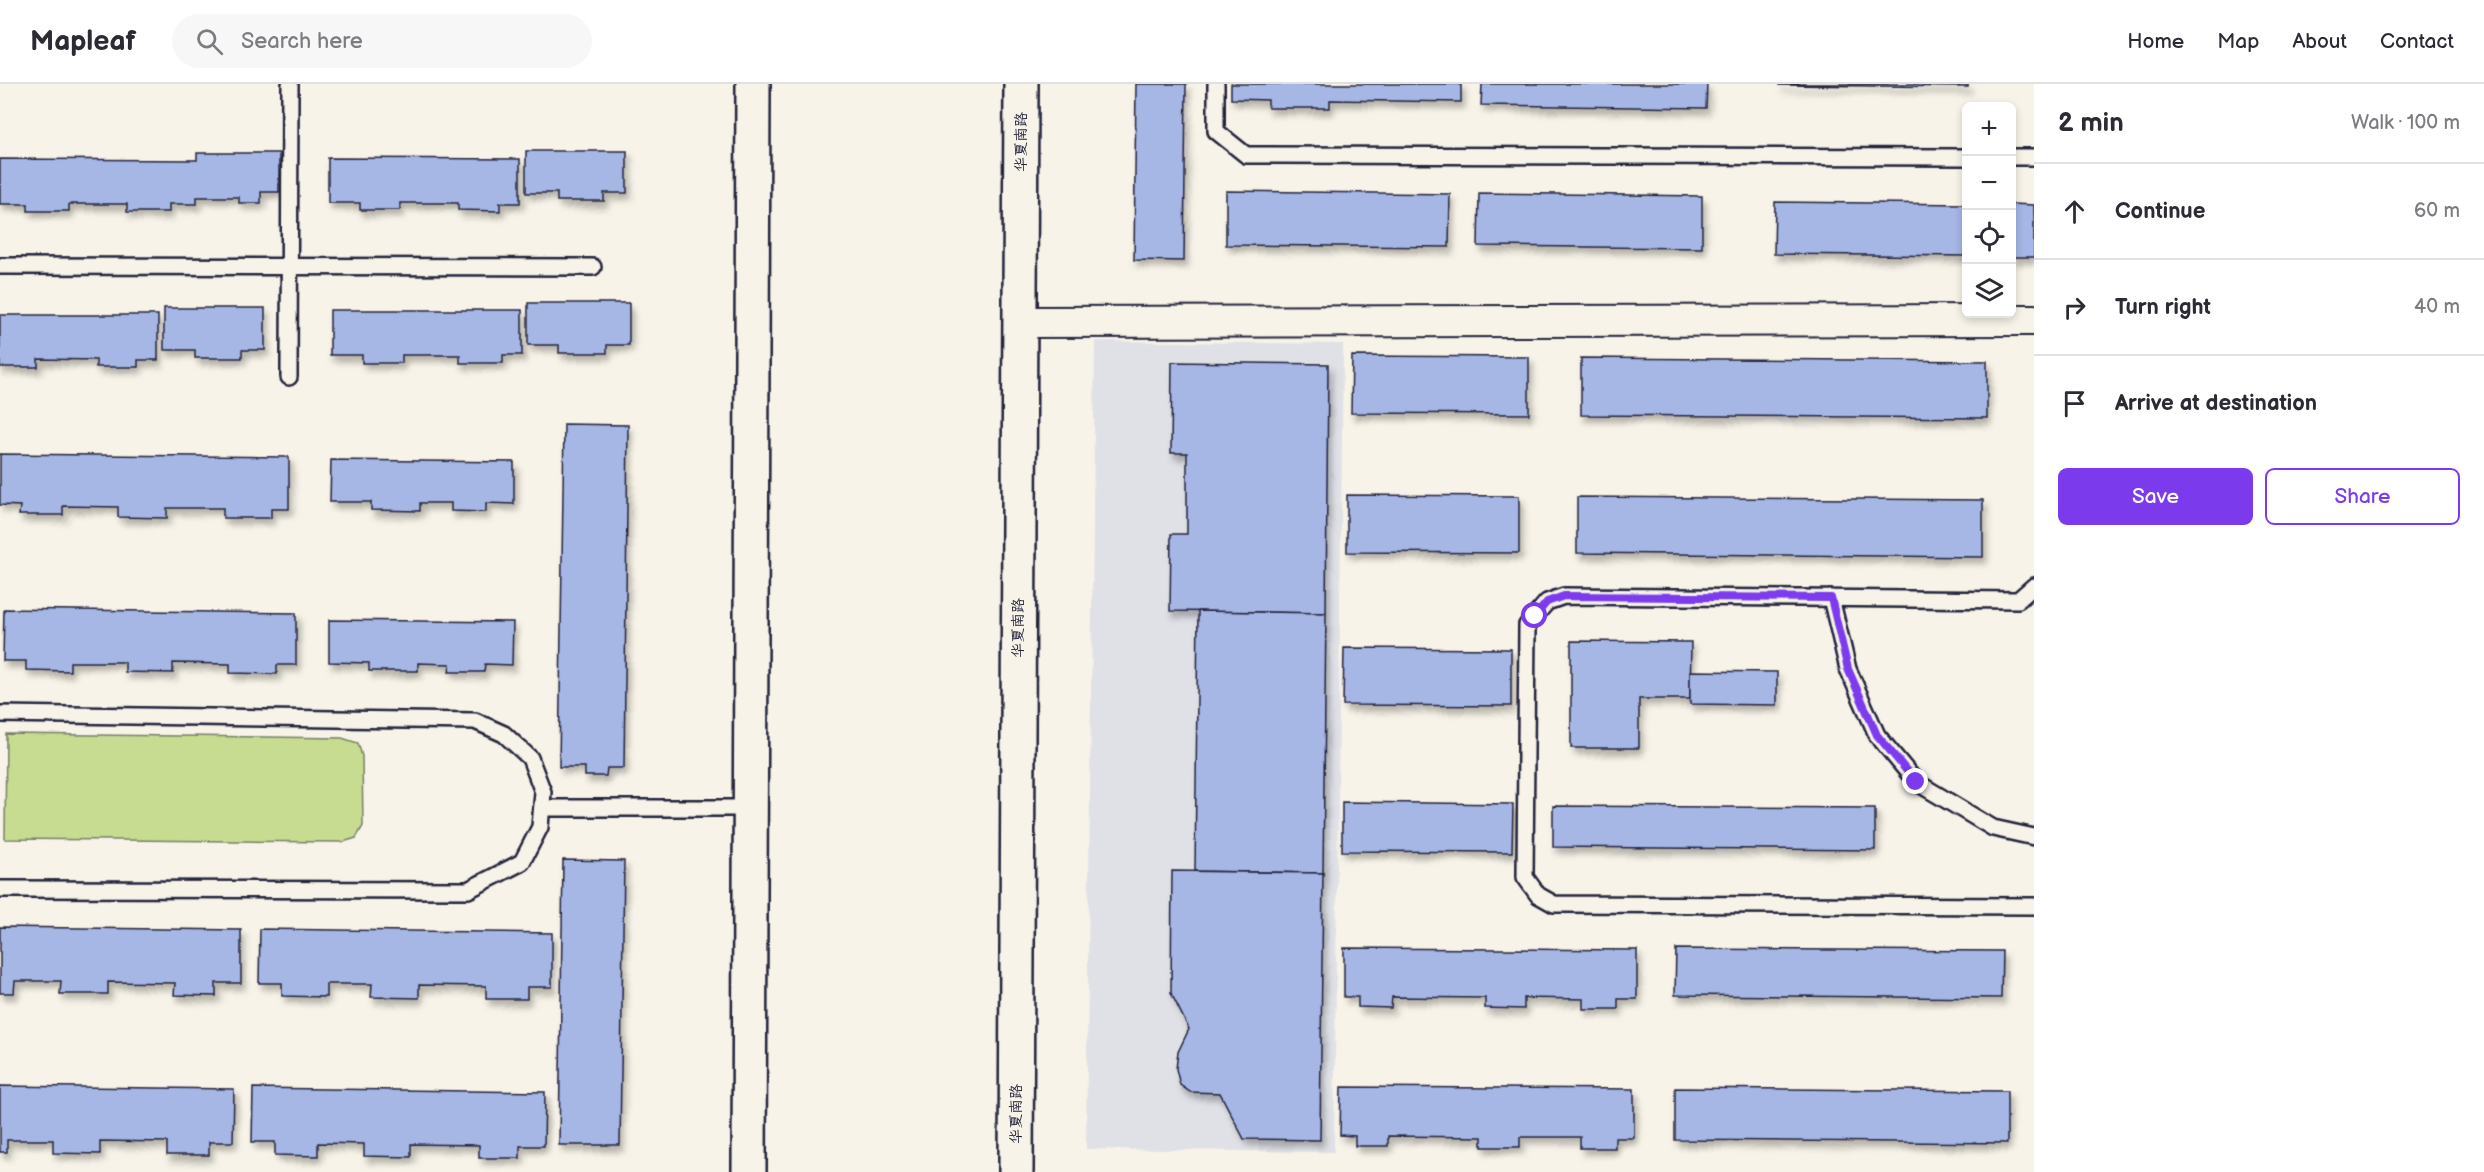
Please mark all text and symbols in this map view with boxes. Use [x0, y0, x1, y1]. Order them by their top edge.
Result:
search box [172, 14, 592, 68]
text: Mapleaf [30, 25, 136, 58]
icon: search [193, 25, 226, 58]
text: Search here [241, 28, 363, 55]
text: Home [2127, 29, 2184, 54]
text: Map [2217, 29, 2259, 54]
text: About [2292, 29, 2347, 54]
text: Contact [2380, 29, 2454, 54]
map controls [1962, 102, 2016, 318]
button: + [1962, 102, 2016, 156]
text: 2 min [2058, 108, 2124, 139]
text: Walk · 100 m [2351, 111, 2460, 135]
street label: 华夏南路 [1012, 112, 1031, 172]
button: − [1962, 156, 2016, 210]
icon: ahead [2058, 195, 2091, 228]
text: Continue [2115, 198, 2205, 225]
text: 60 m [2414, 199, 2460, 223]
button: locate [1962, 210, 2016, 264]
button: layers [1962, 264, 2016, 318]
icon: right [2058, 291, 2091, 324]
text: Turn right [2115, 294, 2211, 321]
text: 40 m [2414, 295, 2460, 319]
icon: arrive [2058, 387, 2091, 420]
text: Arrive at destination [2115, 390, 2317, 417]
button: Save [2058, 468, 2253, 525]
button: Share [2265, 468, 2460, 525]
street label: 华夏南路 [1009, 598, 1028, 658]
route start [1521, 602, 1547, 628]
route end [1902, 768, 1928, 794]
street label: 华夏南路 [1007, 1084, 1026, 1144]

